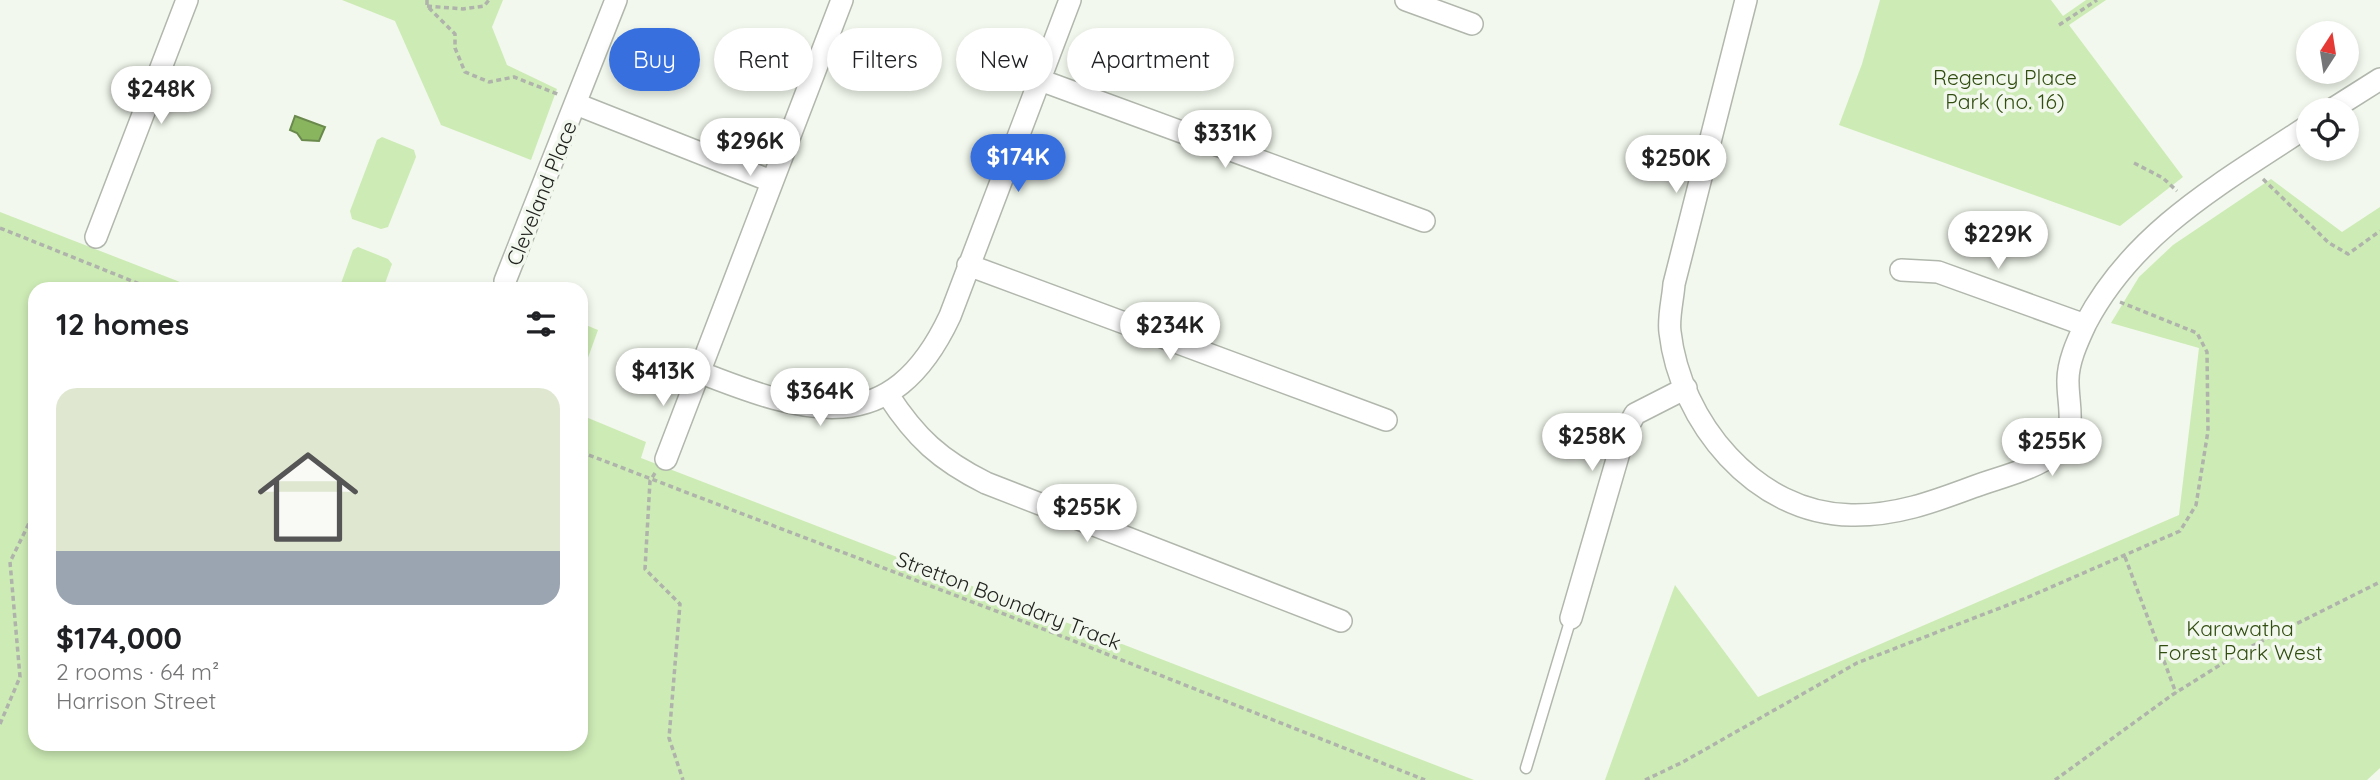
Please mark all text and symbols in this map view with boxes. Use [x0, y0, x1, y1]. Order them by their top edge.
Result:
north arrow [2296, 21, 2359, 84]
map controls [2296, 21, 2359, 161]
chip: Buy [609, 28, 700, 91]
chip: Rent [714, 28, 813, 91]
chip: Filters [827, 28, 942, 91]
chip: New [956, 28, 1053, 91]
chip: Apartment [1067, 28, 1234, 91]
park label: Regency Place Park (no. 16) [1933, 64, 2077, 114]
pin: $248K [112, 66, 210, 126]
text: $248K [127, 74, 195, 103]
button: locate [2296, 98, 2359, 161]
pin: $331K [1176, 110, 1274, 170]
street label: Cleveland Place [500, 117, 582, 269]
pin: $296K [701, 118, 799, 178]
text: $331K [1194, 118, 1256, 147]
text: $296K [716, 126, 784, 155]
pin: $174K [969, 134, 1067, 194]
pin: $250K [1627, 136, 1725, 195]
text: $174K [987, 142, 1049, 171]
text: $250K [1641, 143, 1711, 172]
pin: $229K [1949, 212, 2047, 271]
text: $229K [1964, 219, 2032, 248]
pin: $234K [1121, 302, 1219, 362]
text: 12 homes [56, 305, 189, 343]
icon: filters [522, 305, 560, 343]
text: $234K [1136, 310, 1204, 339]
pin: $413K [614, 348, 712, 408]
text: $413K [632, 356, 694, 385]
pin: $364K [771, 368, 869, 428]
text: $364K [786, 376, 854, 405]
pin: $258K [1543, 414, 1641, 473]
pin: $255K [2003, 419, 2101, 478]
text: $258K [1558, 421, 1626, 450]
text: $255K [2018, 426, 2086, 455]
icon: home [245, 434, 371, 560]
pin: $255K [1038, 484, 1136, 544]
text: $255K [1053, 492, 1121, 521]
street label: Stretton Boundary Track [893, 545, 1125, 655]
park label: Karawatha Forest Park West [2157, 615, 2323, 665]
text: $174,000 [56, 619, 182, 657]
text: 2 rooms · 64 m² [56, 657, 219, 686]
text: Harrison Street [56, 686, 216, 715]

